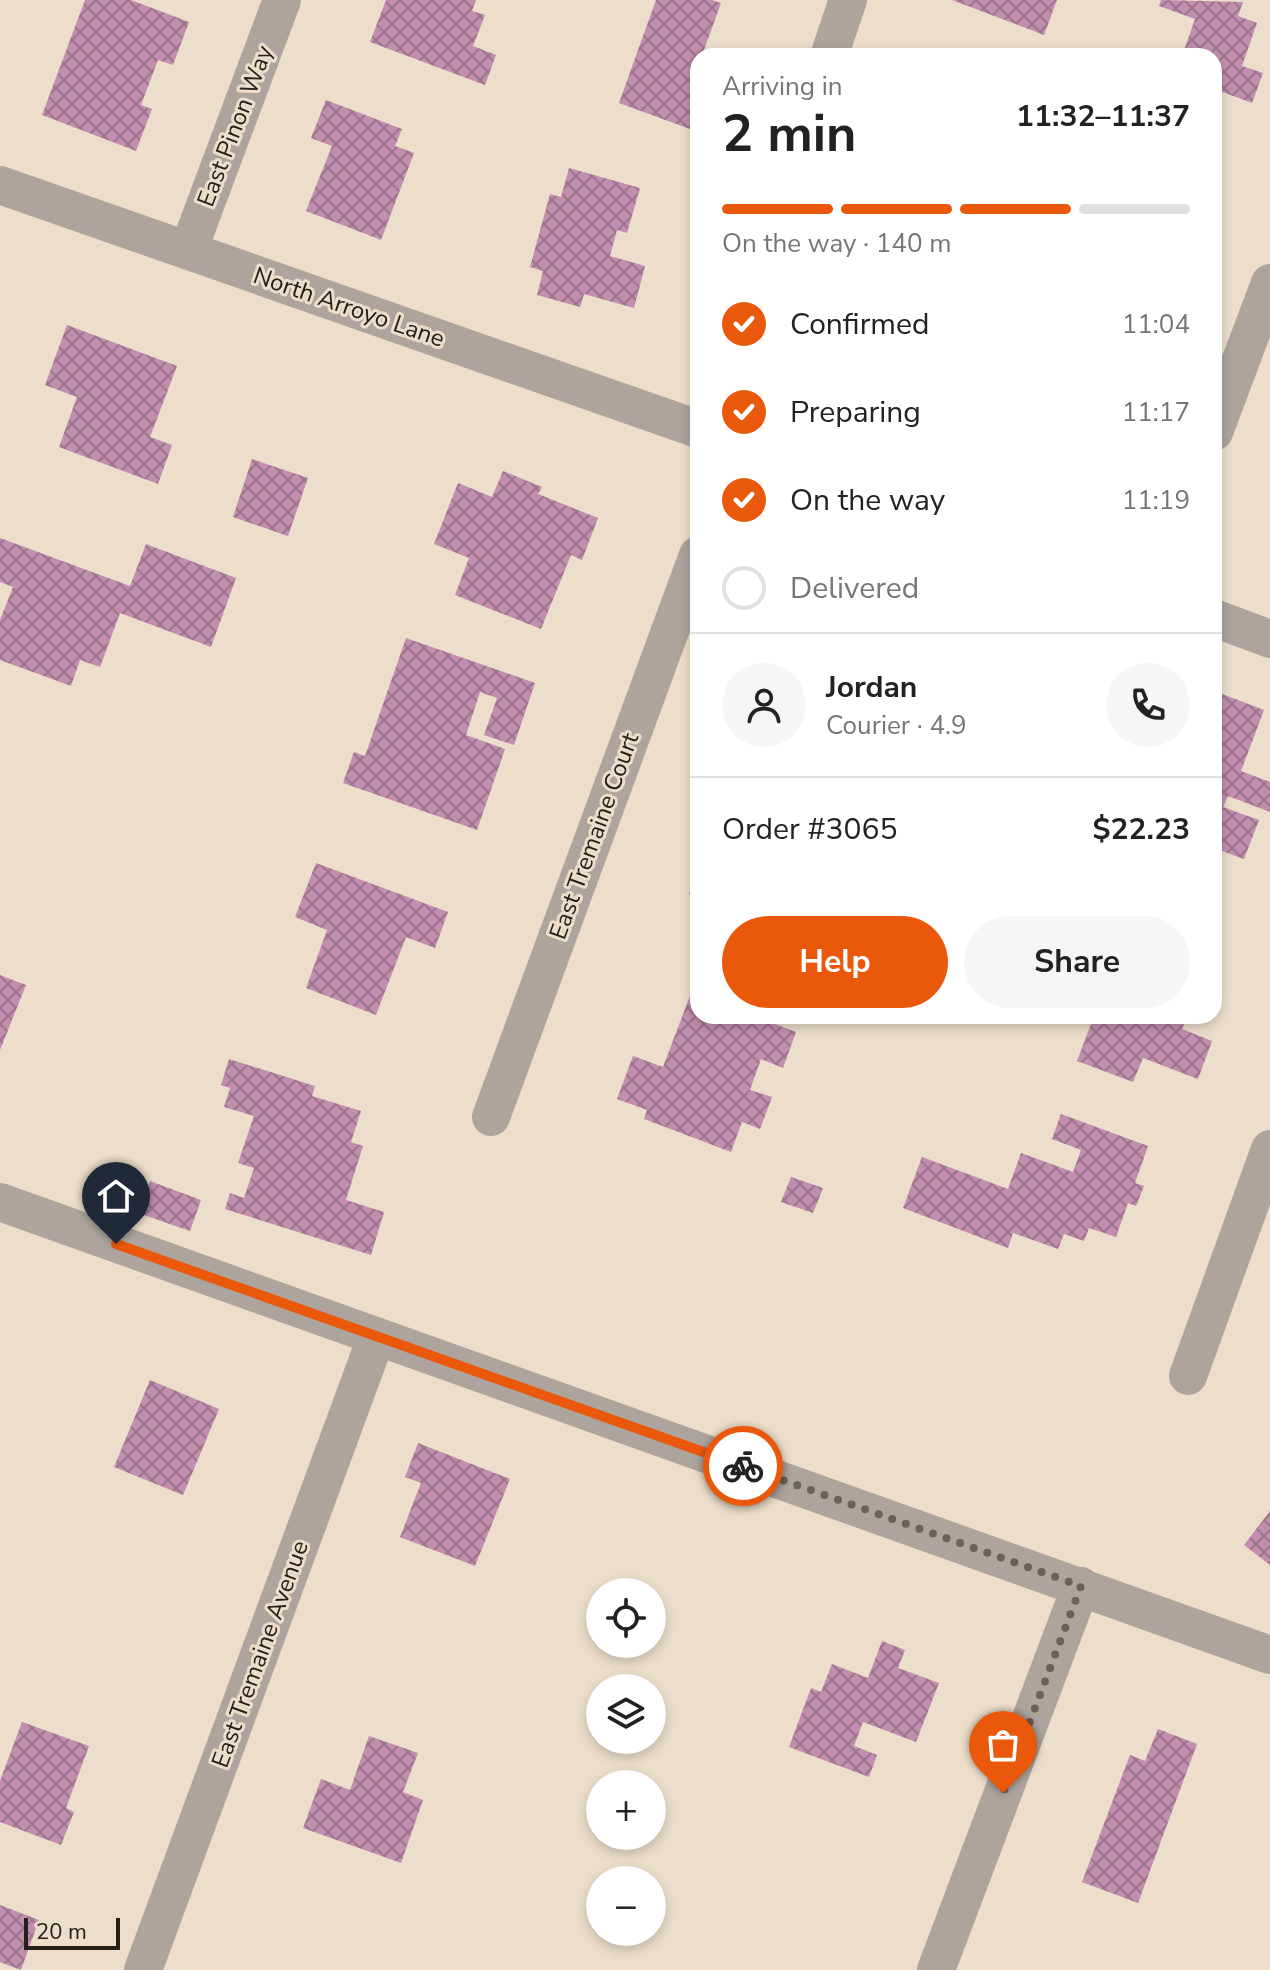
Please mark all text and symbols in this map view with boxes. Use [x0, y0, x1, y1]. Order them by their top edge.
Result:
street label: East Pinon Way [190, 40, 281, 211]
text: Arriving in [722, 69, 843, 104]
text: 11:32–11:37 [1016, 96, 1190, 137]
text: 2 min [722, 98, 857, 169]
text: On the way · 140 m [722, 226, 951, 261]
street label: North Arroyo Lane [249, 259, 449, 355]
icon: check [722, 302, 766, 346]
text: Confirmed [790, 304, 930, 345]
text: 11:04 [1122, 307, 1190, 342]
icon: check [722, 390, 766, 434]
text: Preparing [790, 392, 921, 433]
text: 11:17 [1122, 395, 1190, 430]
icon: check [722, 478, 766, 522]
text: On the way [790, 480, 945, 521]
text: 11:19 [1122, 483, 1190, 518]
text: Delivered [790, 568, 919, 609]
button: person [722, 663, 806, 747]
button: phone [1106, 663, 1190, 747]
text: Jordan [826, 667, 917, 708]
text: Courier · 4.9 [826, 708, 967, 743]
street label: East Tremaine Court [542, 728, 646, 944]
text: Order #3065 [722, 809, 897, 850]
text: $22.23 [1093, 809, 1190, 850]
button: Help [722, 916, 948, 1008]
button: Share [964, 916, 1190, 1008]
pin [82, 1162, 150, 1244]
icon: home [94, 1174, 138, 1218]
courier [703, 1426, 783, 1506]
icon: bike [721, 1444, 765, 1488]
street label: East Tremaine Avenue [204, 1536, 316, 1772]
map controls [586, 1578, 666, 1946]
button: locate [586, 1578, 666, 1658]
button: layers [586, 1674, 666, 1754]
pin [969, 1711, 1037, 1793]
icon: bag [981, 1723, 1025, 1767]
button: + [586, 1770, 666, 1850]
button: − [586, 1866, 666, 1946]
scale bar [24, 1914, 120, 1950]
text: 20 m [36, 1917, 87, 1947]

